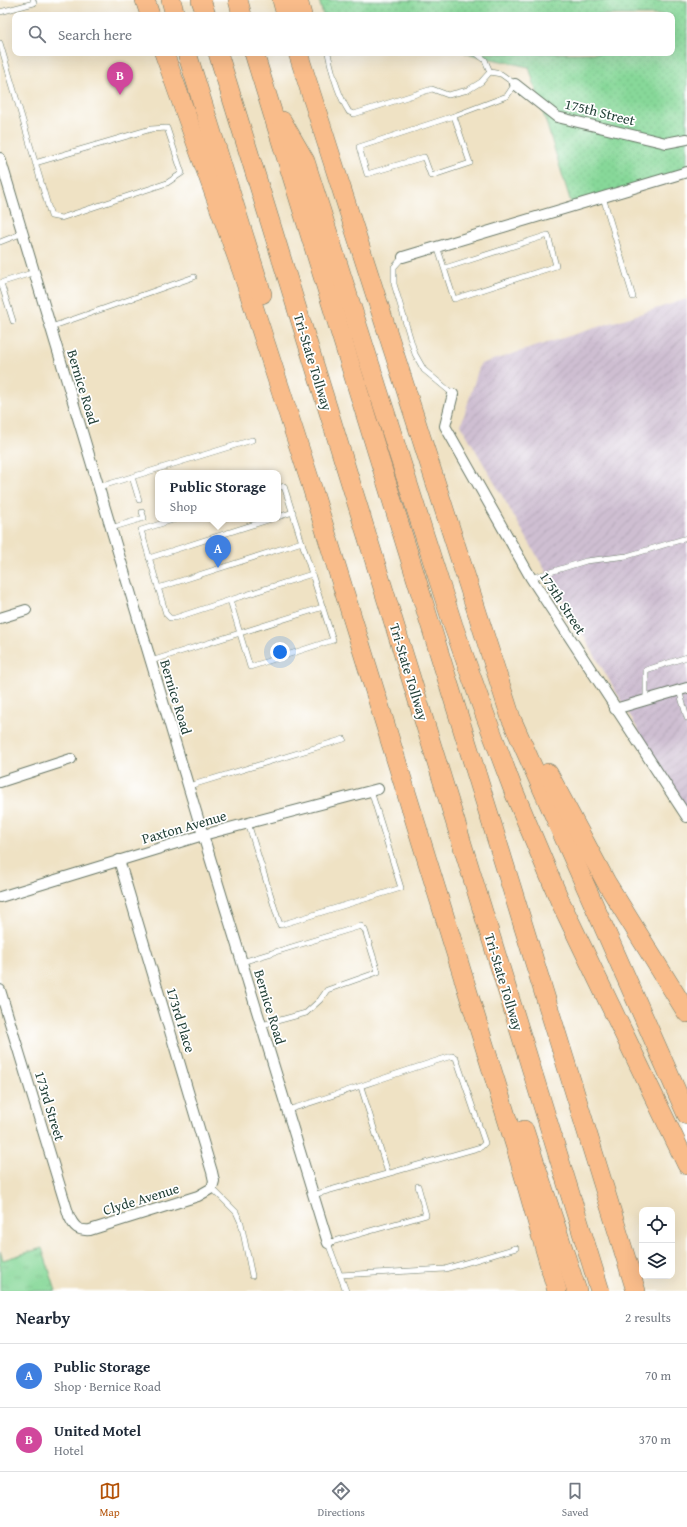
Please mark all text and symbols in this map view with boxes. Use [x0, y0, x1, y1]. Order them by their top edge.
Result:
search box [12, 12, 675, 56]
icon: search [26, 23, 48, 45]
text: Search here [58, 24, 132, 45]
pin: B [107, 62, 133, 95]
street label: 175th Street [563, 94, 637, 130]
street label: Tri-State Tollway [289, 311, 337, 413]
street label: Bernice Road [62, 347, 104, 427]
popup [155, 470, 281, 522]
text: Public Storage [170, 476, 266, 497]
text: Shop [170, 497, 197, 516]
pin: A [205, 535, 231, 568]
street label: 175th Street [535, 568, 591, 638]
street label: Tri-State Tollway [385, 621, 433, 723]
your location [270, 642, 290, 662]
street label: Bernice Road [155, 657, 197, 737]
street label: Paxton Avenue [139, 805, 229, 849]
street label: Tri-State Tollway [480, 931, 528, 1033]
street label: Bernice Road [249, 967, 291, 1047]
street label: 173rd Place [162, 985, 201, 1055]
street label: 173rd Street [30, 1069, 70, 1143]
street label: Clyde Avenue [100, 1178, 182, 1220]
map controls [639, 1207, 675, 1279]
button: locate [639, 1207, 675, 1243]
button: layers [639, 1243, 675, 1279]
text: Nearby [16, 1305, 70, 1330]
text: 2 results [625, 1308, 671, 1327]
text: Public Storage [54, 1356, 150, 1377]
text: A [25, 1366, 33, 1385]
text: 70 m [645, 1366, 671, 1385]
text: Shop · Bernice Road [54, 1377, 161, 1396]
text: United Motel [54, 1420, 141, 1441]
text: B [25, 1430, 33, 1449]
text: 370 m [639, 1430, 671, 1449]
text: Hotel [54, 1441, 84, 1460]
tab: Map [99, 1480, 121, 1520]
tab: Directions [318, 1480, 365, 1520]
tab: Saved [562, 1480, 588, 1520]

